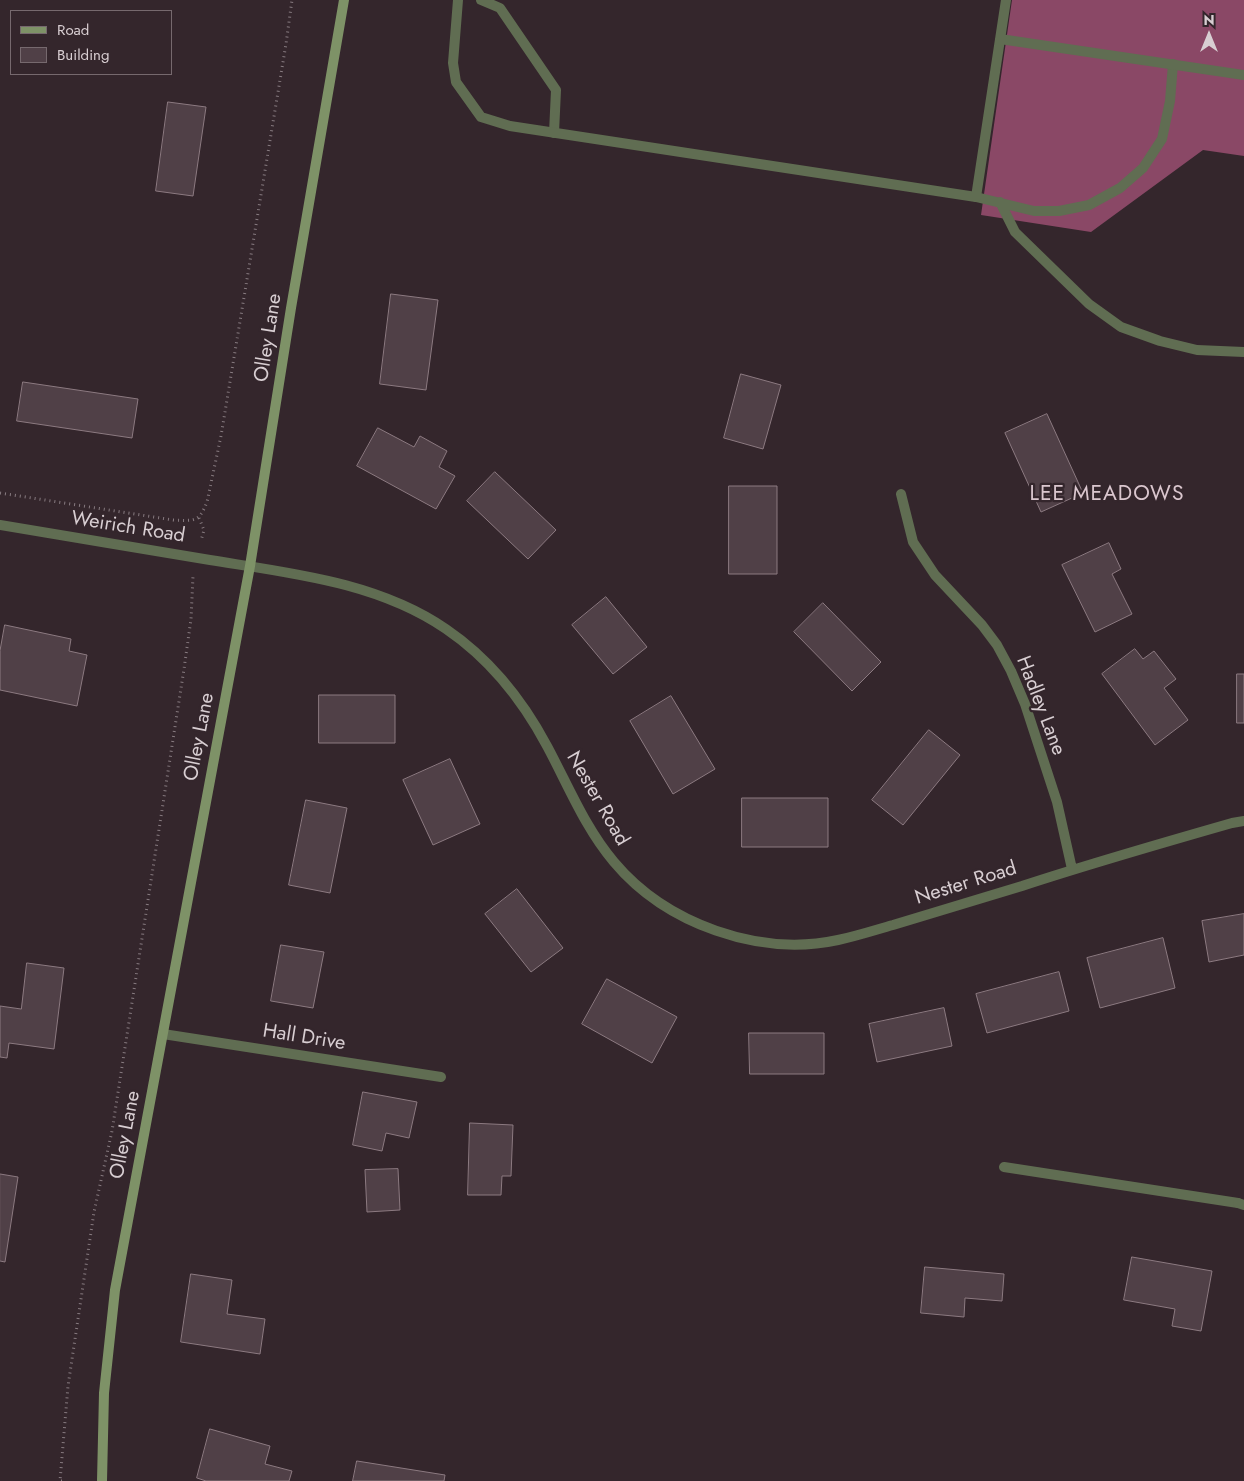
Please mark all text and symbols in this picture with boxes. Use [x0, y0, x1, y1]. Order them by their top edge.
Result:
legend [10, 10, 172, 75]
north arrow [1184, 10, 1234, 60]
text: N [1203, 10, 1215, 30]
text: Road [57, 19, 89, 41]
text: Building [57, 44, 109, 66]
street label: Olley Lane [250, 292, 288, 384]
district label: LEE MEADOWS [1028, 482, 1186, 508]
street label: Weirich Road [69, 507, 187, 549]
street label: Hadley Lane [1010, 653, 1070, 759]
street label: Olley Lane [180, 691, 220, 783]
street label: Nester Road [560, 748, 634, 850]
street label: Nester Road [912, 857, 1020, 911]
street label: Hall Drive [261, 1020, 347, 1056]
street label: Olley Lane [106, 1089, 146, 1181]

